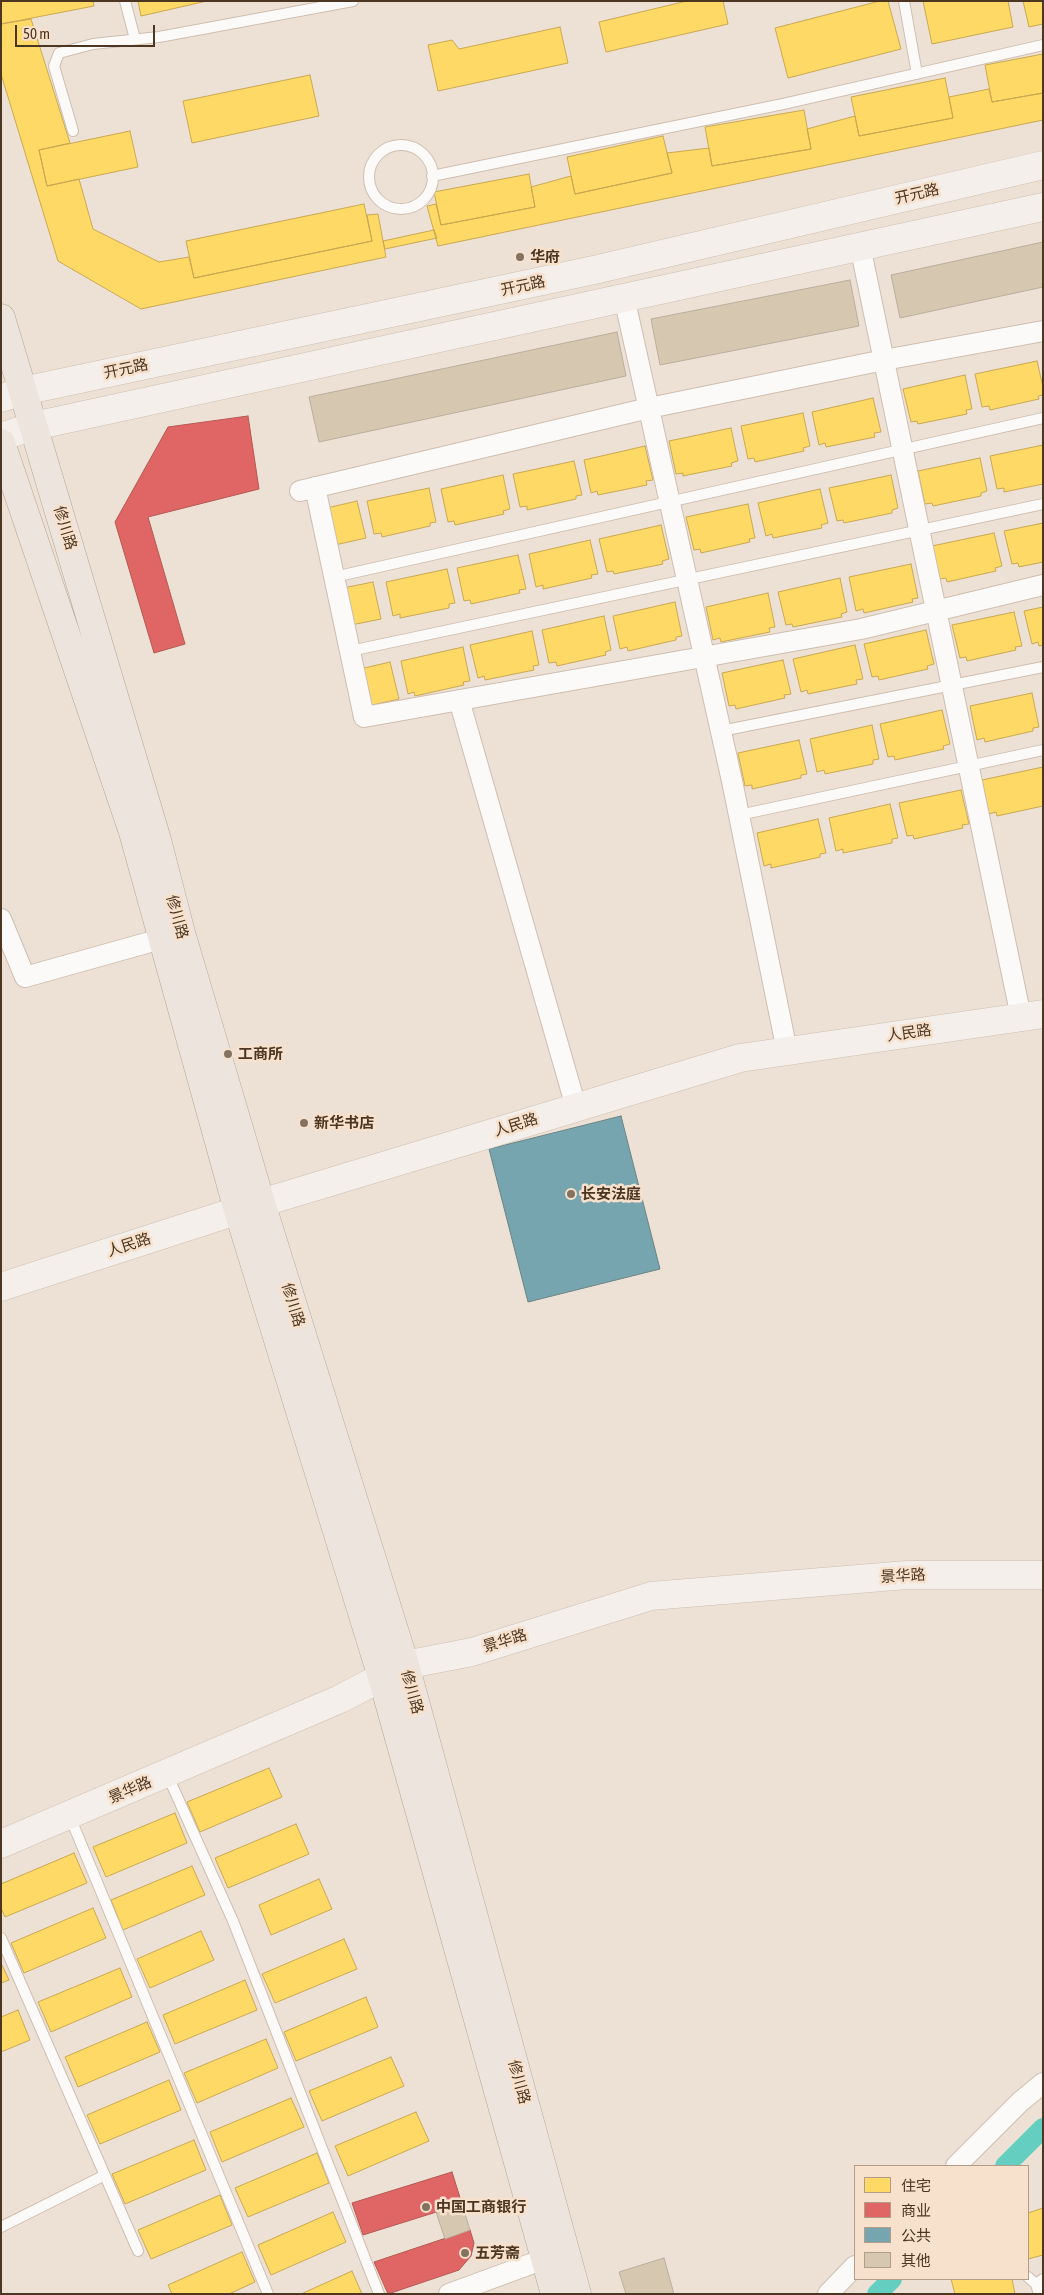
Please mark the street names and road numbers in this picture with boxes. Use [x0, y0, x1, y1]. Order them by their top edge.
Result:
street label: 开元路 [893, 180, 941, 208]
street label: 开元路 [499, 273, 547, 299]
street label: 开元路 [102, 356, 150, 382]
street label: 修川路 [50, 504, 80, 552]
street label: 修川路 [162, 893, 192, 941]
street label: 人民路 [885, 1021, 933, 1045]
street label: 人民路 [492, 1110, 540, 1140]
street label: 人民路 [105, 1229, 153, 1261]
street label: 修川路 [278, 1281, 308, 1329]
street label: 景华路 [880, 1566, 926, 1586]
street label: 景华路 [481, 1626, 529, 1656]
street label: 修川路 [397, 1668, 427, 1716]
street label: 景华路 [106, 1773, 154, 1807]
street label: 修川路 [504, 2058, 534, 2106]

